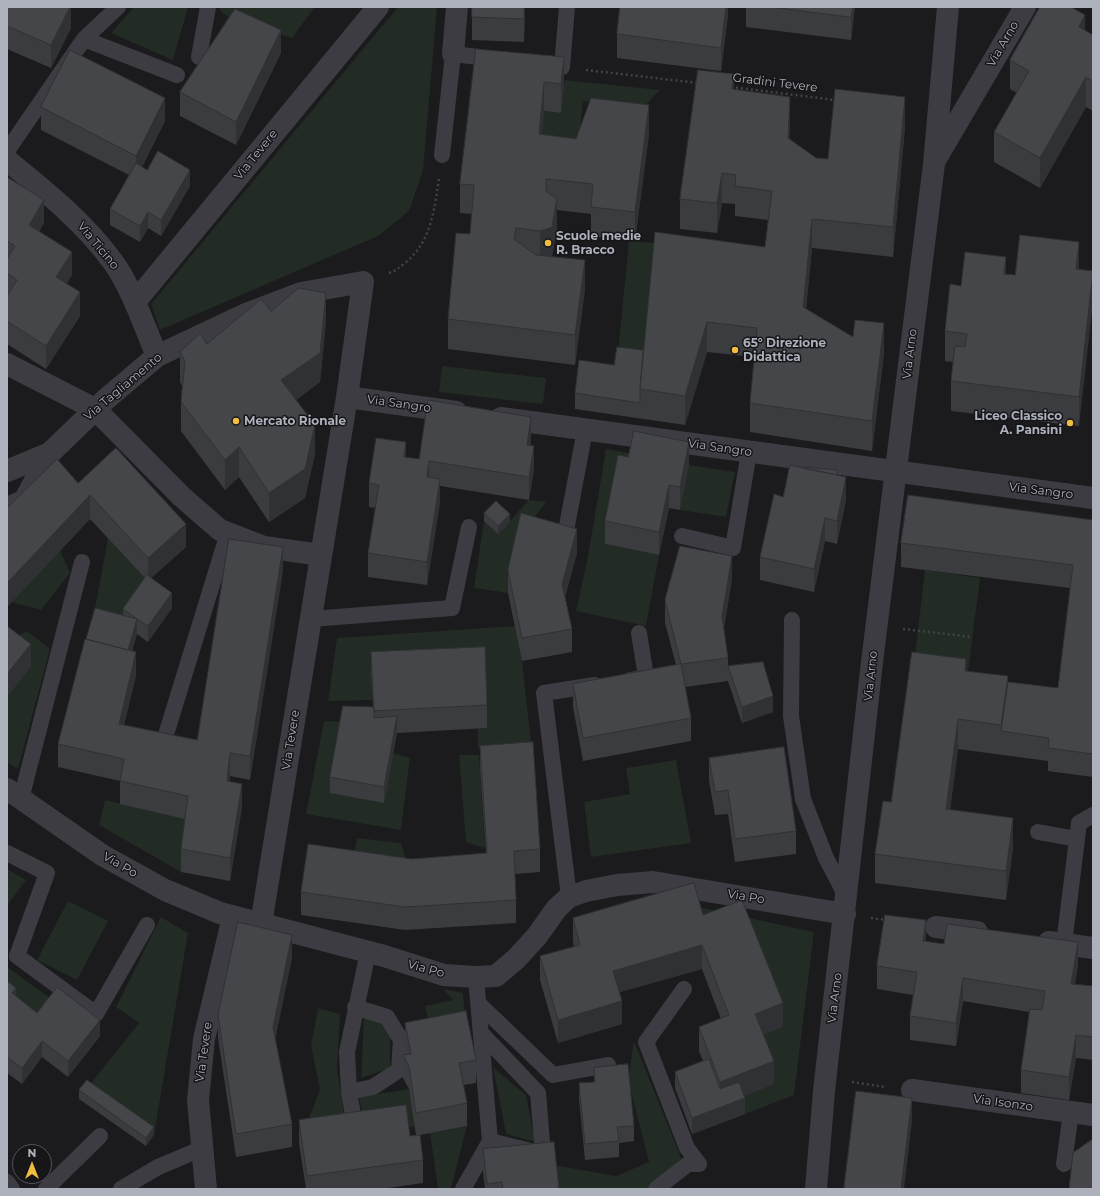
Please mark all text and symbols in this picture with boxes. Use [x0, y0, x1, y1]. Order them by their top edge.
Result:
street label: Via Arno [984, 19, 1022, 69]
street label: Gradini Tevere [732, 71, 818, 95]
street label: Via Tevere [231, 127, 281, 183]
street label: Via Ticino [74, 219, 122, 273]
place label: Scuole medie R. Bracco [556, 229, 641, 257]
marker: Scuole medie R. Bracco [543, 238, 553, 248]
street label: Via Arno [900, 328, 920, 380]
place label: 65° Direzione Didattica [743, 336, 826, 364]
marker: 65° Direzione Didattica [730, 345, 740, 355]
street label: Via Tagliamento [81, 350, 165, 424]
street label: Via Sangro [366, 392, 432, 416]
place label: Liceo Classico A. Pansini [974, 409, 1062, 437]
place label: Mercato Rionale [244, 414, 346, 428]
marker: Mercato Rionale [231, 416, 241, 426]
marker: Liceo Classico A. Pansini [1065, 418, 1075, 428]
street label: Via Sangro [687, 436, 753, 460]
street label: Via Sangro [1008, 480, 1074, 502]
street label: Via Arno [861, 650, 881, 702]
street label: Via Tevere [279, 709, 303, 771]
street label: Via Po [100, 849, 140, 881]
street label: Via Po [726, 887, 766, 907]
street label: Via Po [406, 957, 446, 981]
street label: Via Arno [825, 972, 845, 1024]
street label: Via Tevere [193, 1021, 215, 1083]
street label: Via Isonzo [972, 1092, 1034, 1114]
north arrow [12, 1144, 52, 1184]
text: N [28, 1146, 36, 1160]

